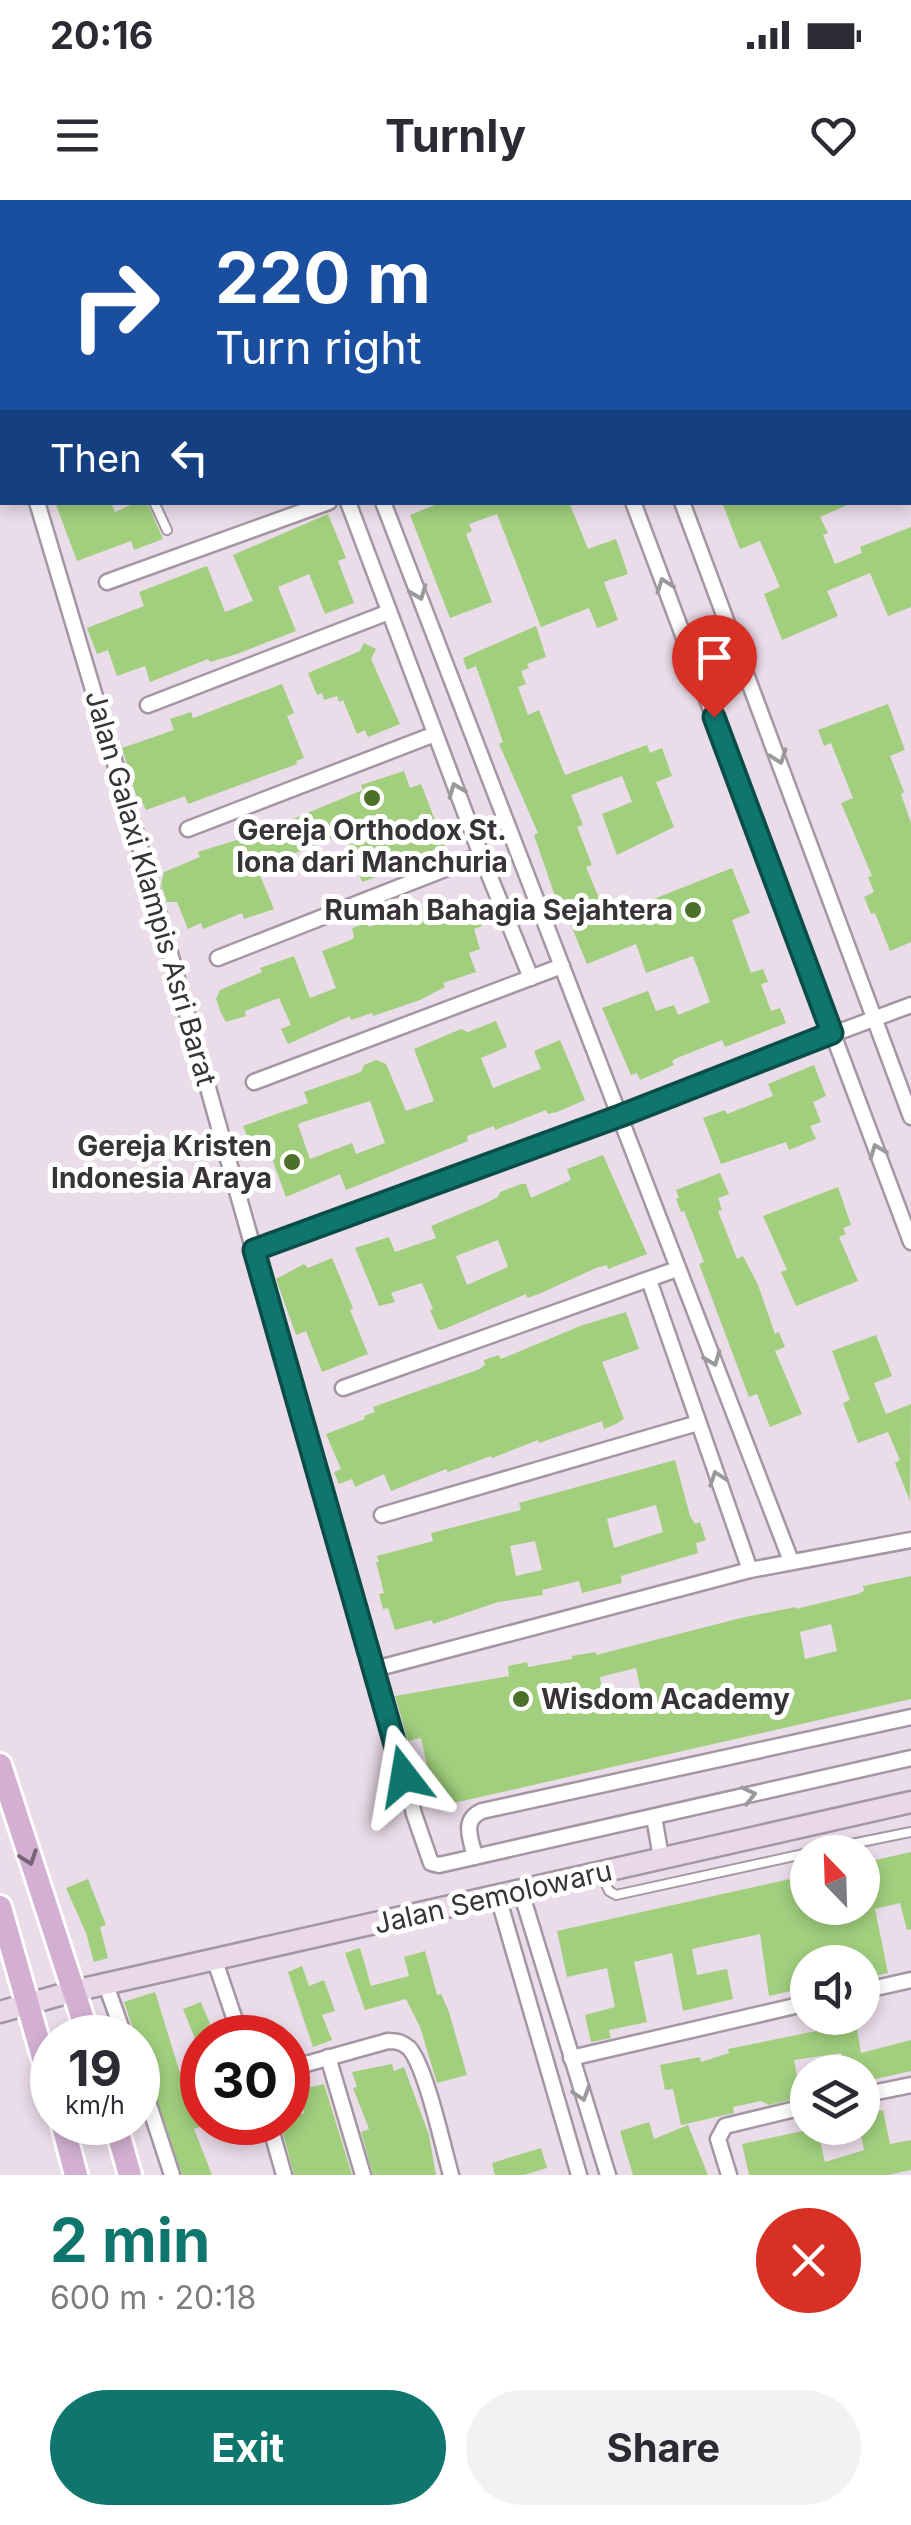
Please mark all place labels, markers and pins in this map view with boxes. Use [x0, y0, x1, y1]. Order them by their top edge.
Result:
pin [672, 615, 757, 718]
marker: Gereja Orthodox St. Iona dari Manchuria [361, 787, 383, 809]
place label: Gereja Orthodox St. Iona dari Manchuria [236, 813, 508, 879]
place label: Rumah Bahagia Sejahtera [324, 893, 673, 927]
marker: Rumah Bahagia Sejahtera [682, 899, 704, 921]
place label: Gereja Kristen Indonesia Araya [51, 1129, 272, 1195]
marker: Gereja Kristen Indonesia Araya [281, 1151, 303, 1173]
place label: Wisdom Academy [541, 1682, 790, 1716]
marker: Wisdom Academy [510, 1688, 532, 1710]

